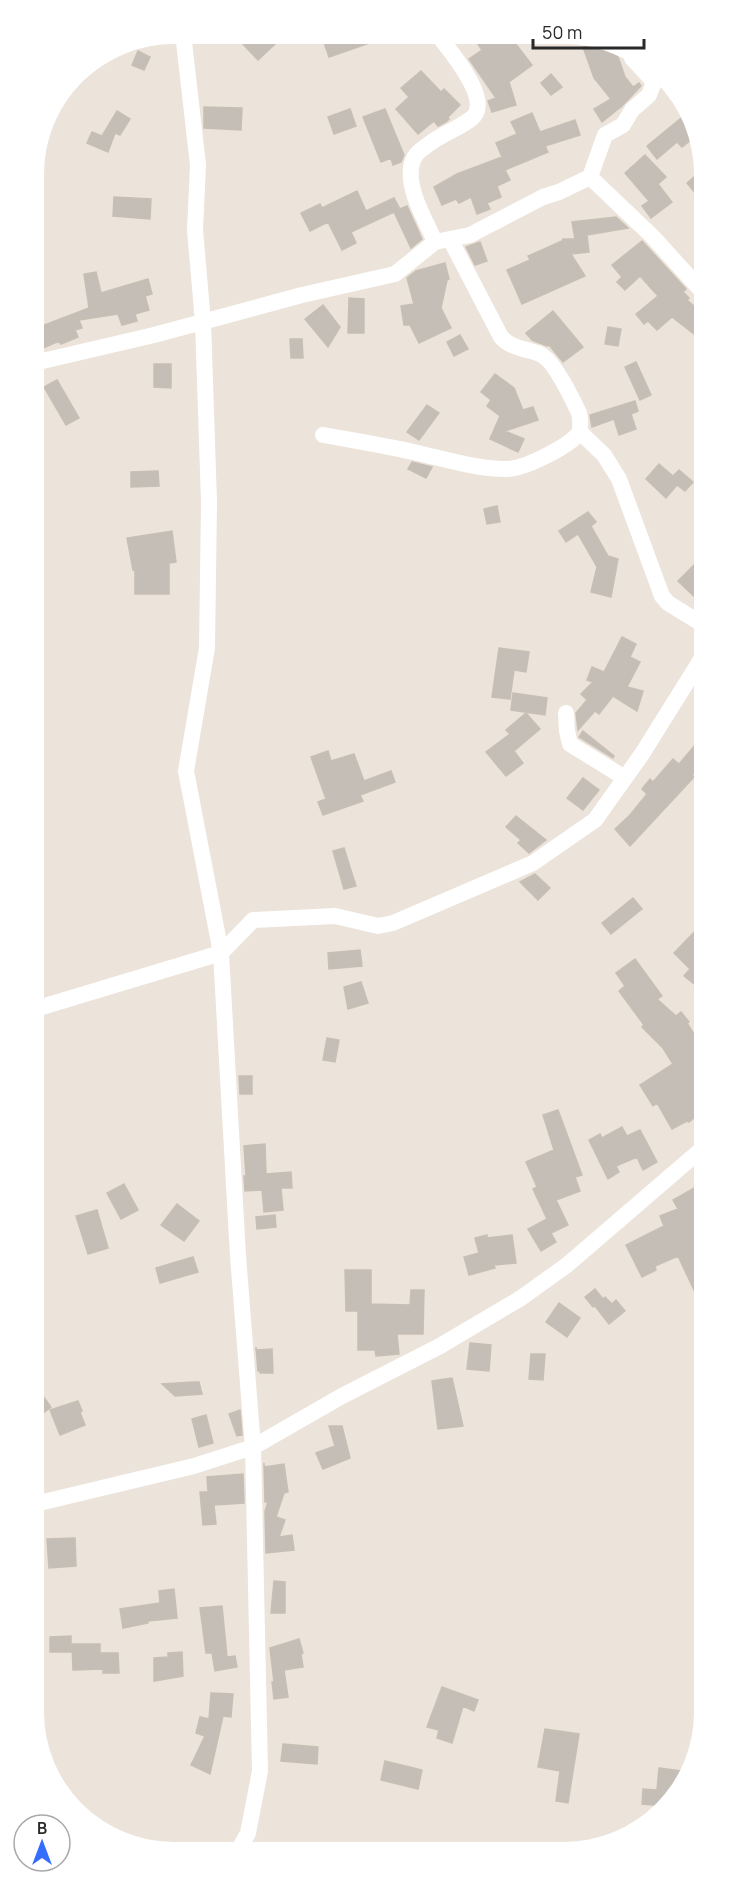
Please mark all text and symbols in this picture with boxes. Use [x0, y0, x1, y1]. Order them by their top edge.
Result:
scale bar [533, 12, 644, 50]
text: 50 m [542, 20, 582, 44]
north arrow [12, 1813, 72, 1873]
text: B [37, 1817, 47, 1839]

